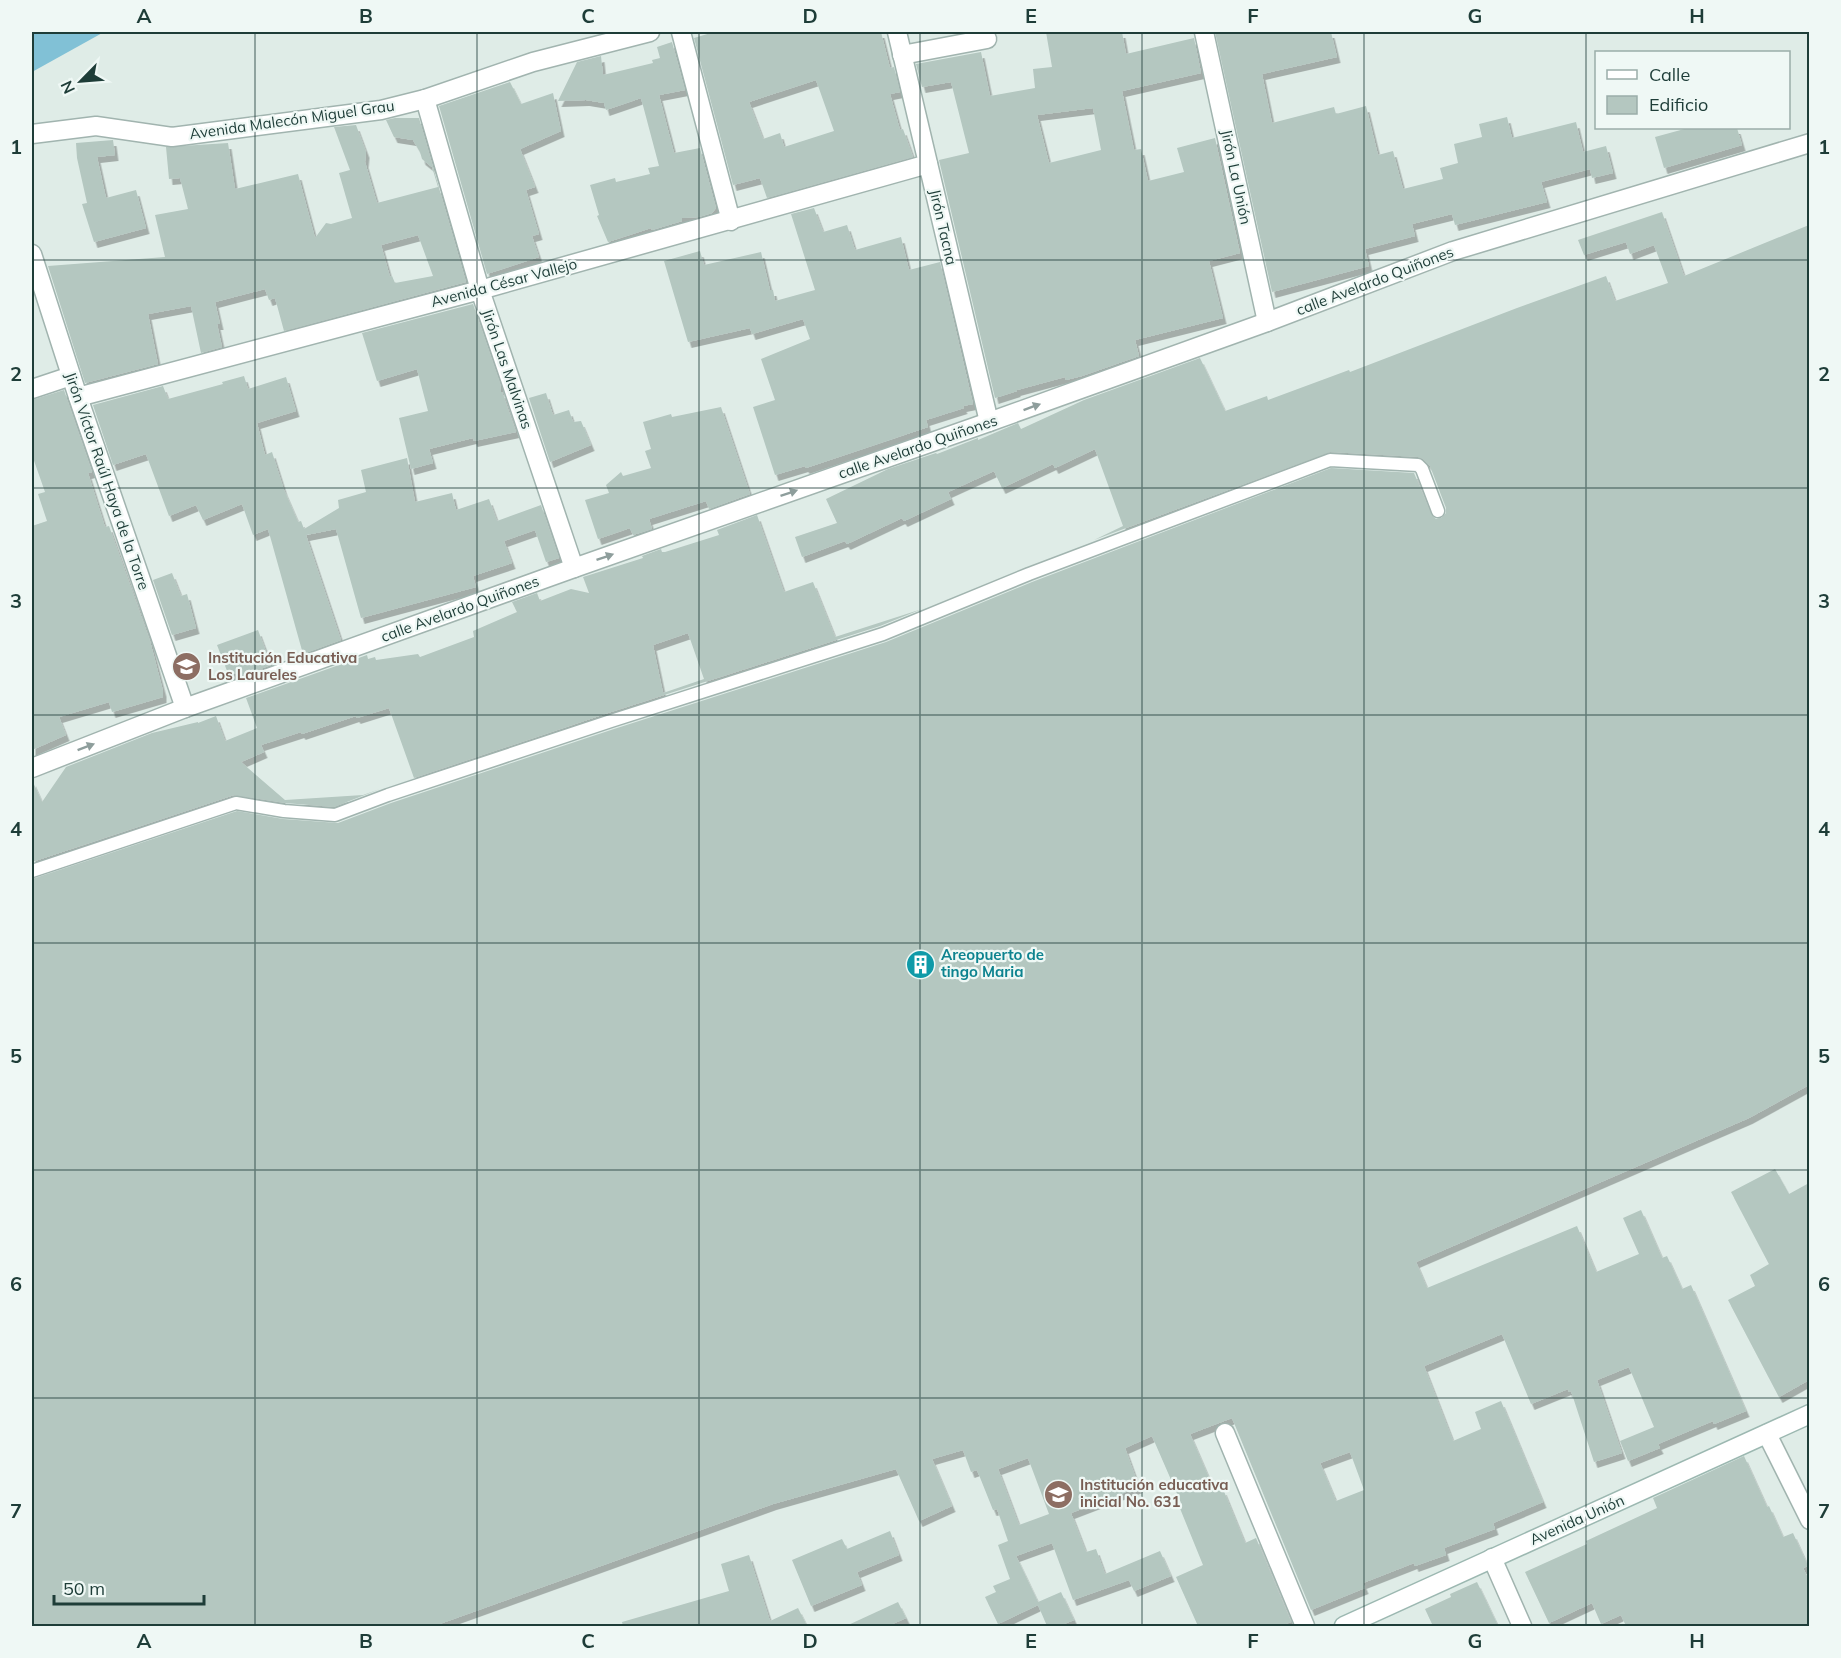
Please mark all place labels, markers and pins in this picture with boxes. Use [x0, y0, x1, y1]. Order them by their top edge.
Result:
place label: Institución Educativa Los Laureles [208, 648, 357, 684]
school or university icon: Institución Educativa Los Laureles [171, 651, 203, 683]
place label: Areopuerto de tingo Maria [941, 945, 1044, 981]
building icon: Areopuerto de tingo Maria [904, 948, 936, 980]
place label: Institución educativa inicial No. 631 [1080, 1475, 1229, 1511]
school or university icon: Institución educativa inicial No. 631 [1043, 1478, 1075, 1510]

